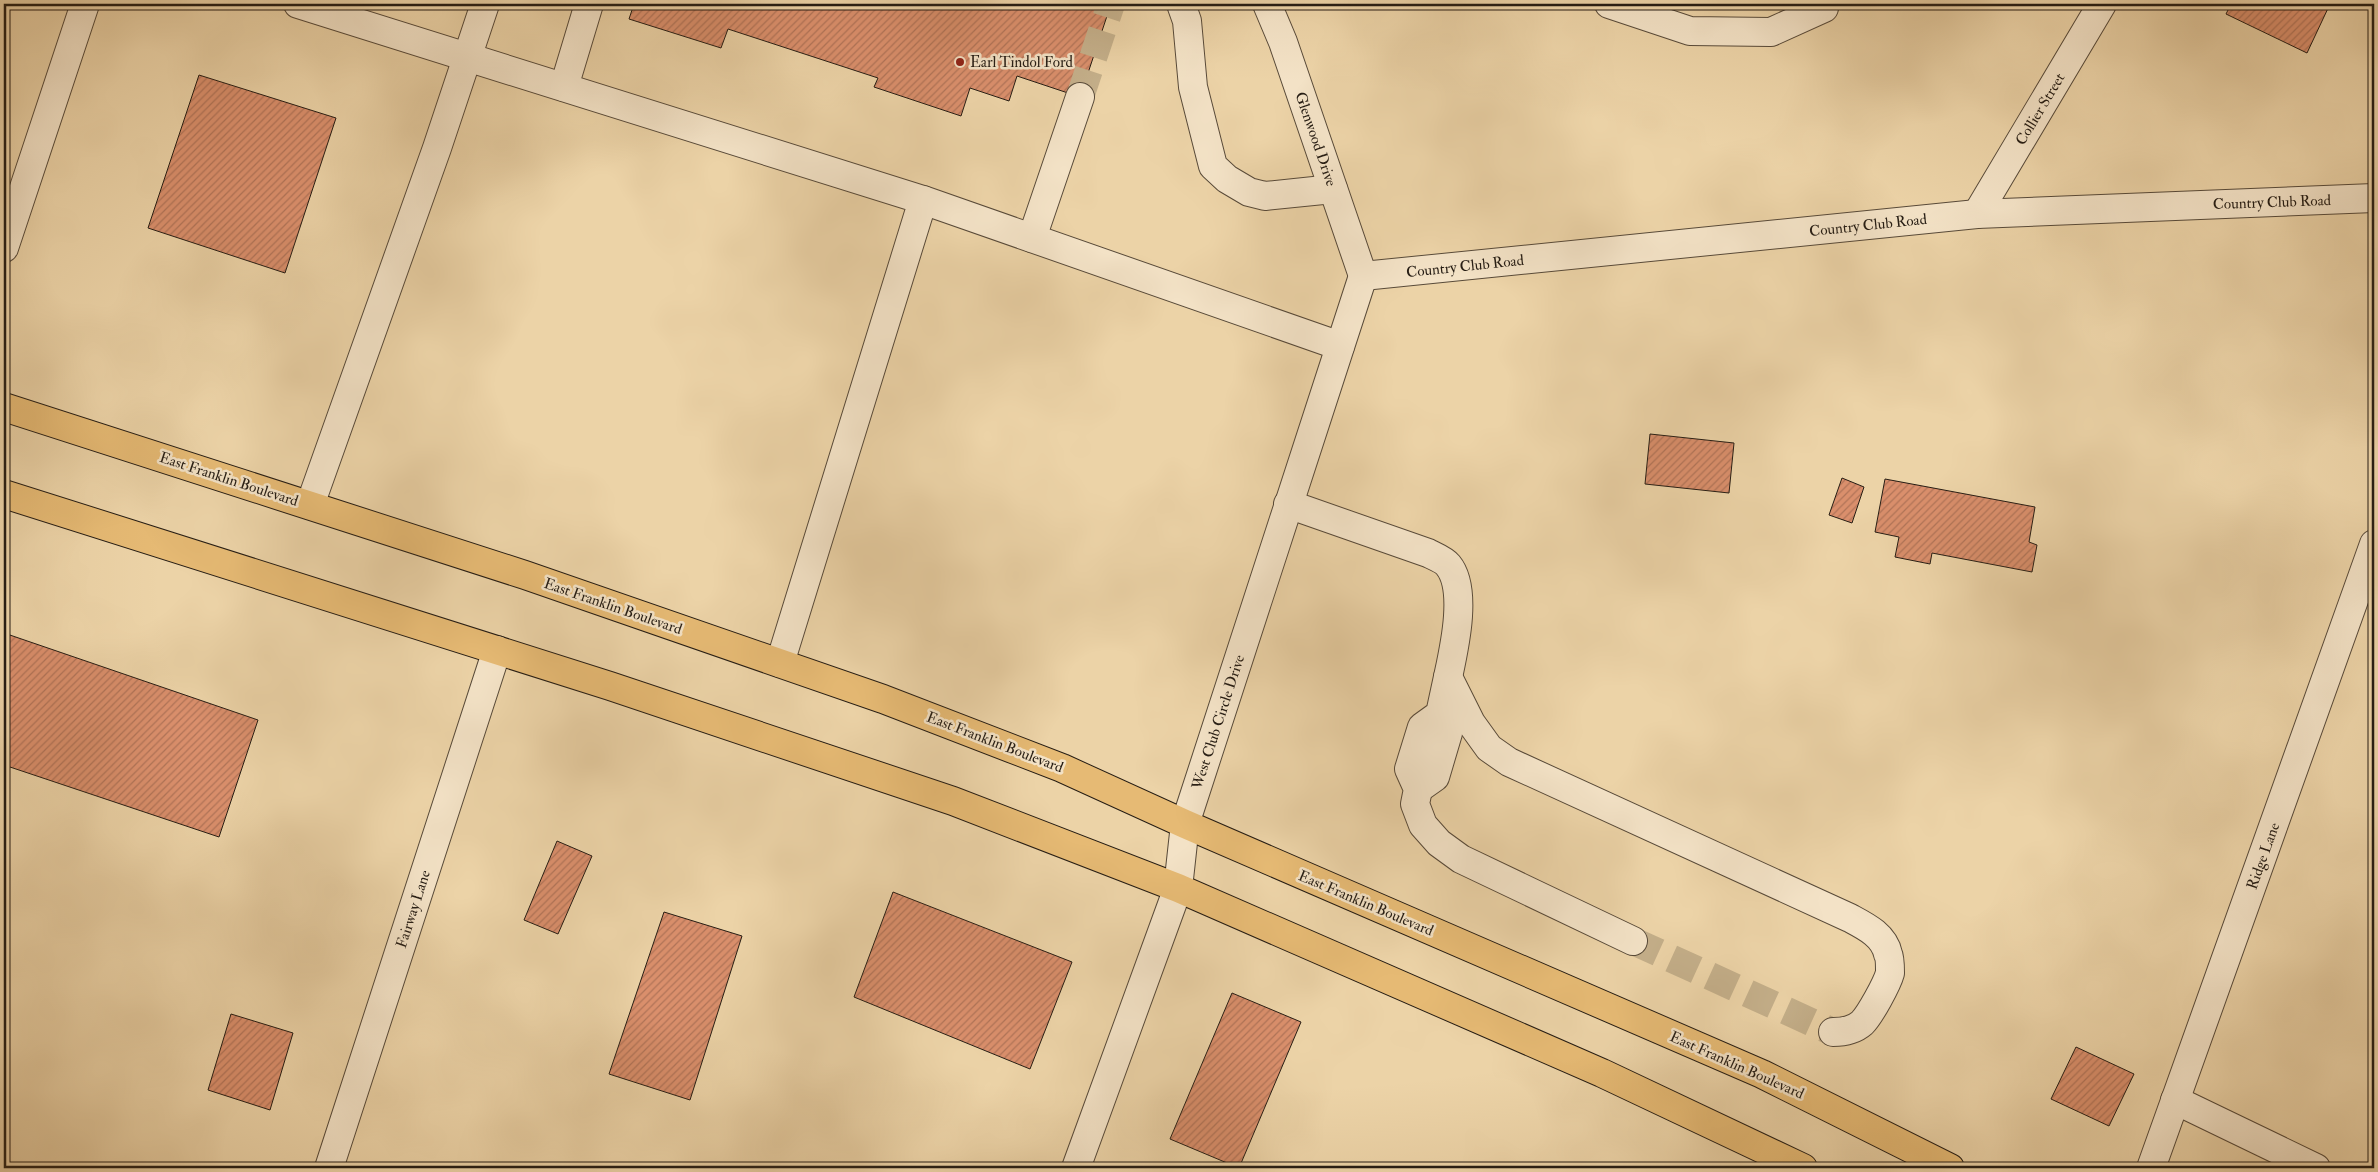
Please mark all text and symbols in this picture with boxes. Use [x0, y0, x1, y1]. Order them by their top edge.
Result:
place label: Earl Tindol Ford [970, 53, 1073, 72]
marker: Earl Tindol Ford [954, 56, 966, 68]
street label: Collier Street [2011, 70, 2069, 149]
street label: Glenwood Drive [1290, 89, 1341, 189]
street label: Country Club Road [2213, 191, 2332, 214]
street label: Country Club Road [1808, 210, 1928, 241]
street label: Country Club Road [1405, 251, 1525, 282]
street label: East Franklin Boulevard [157, 448, 301, 511]
street label: East Franklin Boulevard [541, 574, 685, 639]
street label: West Club Circle Drive [1187, 652, 1249, 793]
street label: East Franklin Boulevard [924, 708, 1066, 778]
street label: Ridge Lane [2243, 820, 2284, 892]
street label: East Franklin Boulevard [1295, 866, 1437, 941]
street label: Fairway Lane [392, 868, 435, 950]
street label: East Franklin Boulevard [1667, 1027, 1807, 1104]

